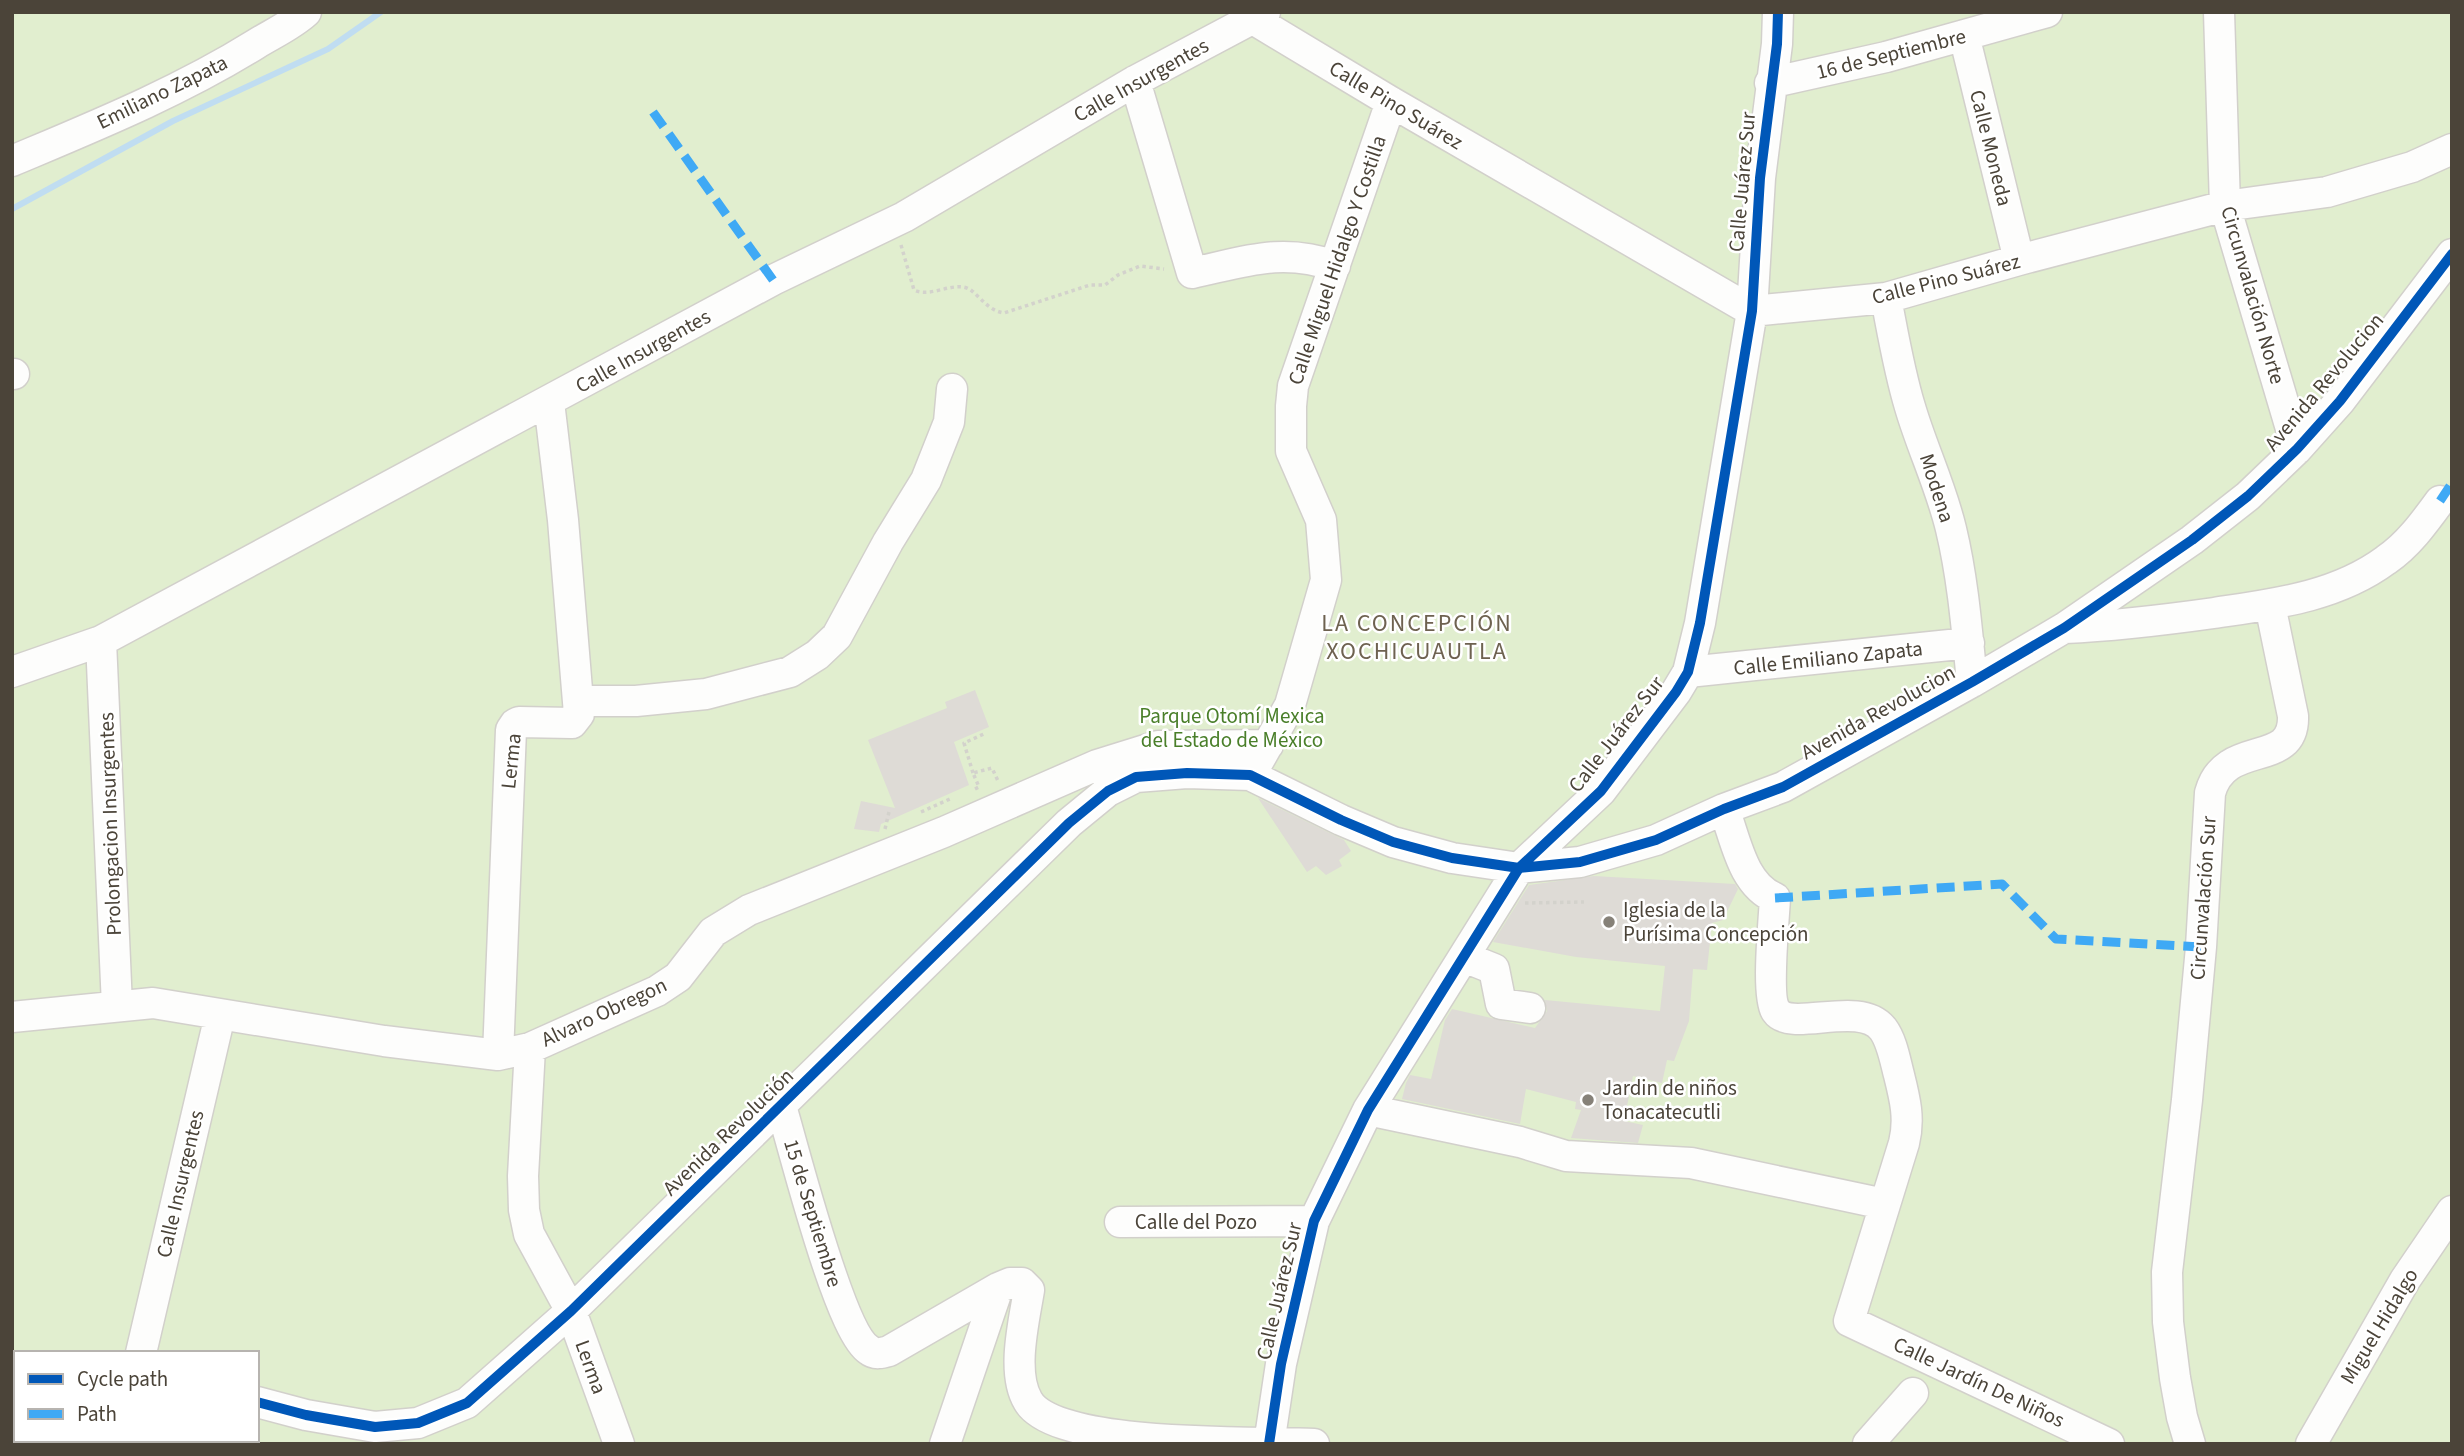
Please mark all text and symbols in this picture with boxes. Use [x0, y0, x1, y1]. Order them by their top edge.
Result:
street label: 16 de Septiembre [1813, 21, 1969, 87]
street label: Calle Insurgentes [1068, 30, 1214, 130]
street label: Emiliano Zapata [91, 47, 233, 137]
street label: Calle Pino Suárez [1323, 53, 1469, 157]
street label: Calle Moneda [1962, 87, 2020, 209]
street label: Calle Juárez Sur [1721, 110, 1763, 253]
street label: Calle Miguel Hidalgo Y Costilla [1280, 131, 1394, 389]
street label: Circunvalación Norte [2213, 202, 2293, 388]
street label: Calle Pino Suárez [1869, 246, 2023, 312]
street label: Calle Insurgentes [570, 301, 716, 401]
street label: Avenida Revolucion [2257, 306, 2391, 458]
street label: Modena [1912, 450, 1962, 526]
district label: LA CONCEPCIÓN XOCHICUAUTLA [1321, 606, 1513, 669]
street label: Calle Emiliano Zapata [1732, 633, 1924, 683]
street label: Avenida Revolucion [1795, 657, 1961, 767]
street label: Calle Juárez Sur [1561, 669, 1672, 799]
park label: Parque Otomí Mexica del Estado de México [1139, 701, 1325, 755]
street label: Prolongacion Insurgentes [91, 711, 129, 936]
street label: Lerma [493, 732, 529, 790]
street label: Circunvalación Sur [2182, 814, 2224, 981]
place label: Iglesia de la Purísima Concepción [1623, 895, 1809, 949]
marker: Iglesia de la Purísima Concepción [1601, 914, 1617, 930]
street label: Alvaro Obregon [536, 970, 672, 1054]
street label: Avenida Revolución [656, 1061, 800, 1203]
place label: Jardin de niños Tonacatecutli [1602, 1073, 1737, 1127]
marker: Jardin de niños Tonacatecutli [1580, 1092, 1596, 1108]
street label: Calle Insurgentes [148, 1107, 212, 1261]
street label: 15 de Septiembre [776, 1135, 850, 1291]
street label: Calle del Pozo [1135, 1207, 1257, 1237]
street label: Calle Juárez Sur [1249, 1218, 1310, 1363]
street label: Miguel Hidalgo [2333, 1262, 2425, 1390]
street label: Calle Jardín De Niños [1888, 1329, 2070, 1435]
street label: Lerma [567, 1336, 615, 1398]
legend [14, 1351, 259, 1442]
text: Cycle path [77, 1364, 168, 1394]
text: Path [77, 1399, 117, 1429]

